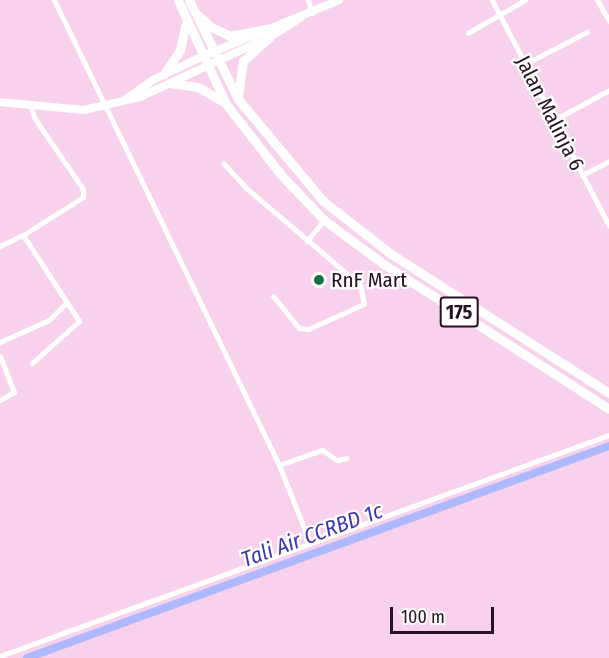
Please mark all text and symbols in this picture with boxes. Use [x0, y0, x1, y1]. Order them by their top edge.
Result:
street label: Jalan Malinja 6 [510, 51, 590, 175]
place label: RnF Mart [331, 267, 407, 293]
marker: RnF Mart [312, 273, 326, 287]
road number: 175 [440, 295, 478, 329]
water label: Tali Air CCRBD 1c [238, 497, 386, 573]
scale bar [393, 595, 496, 633]
text: 100 m [401, 606, 445, 628]

